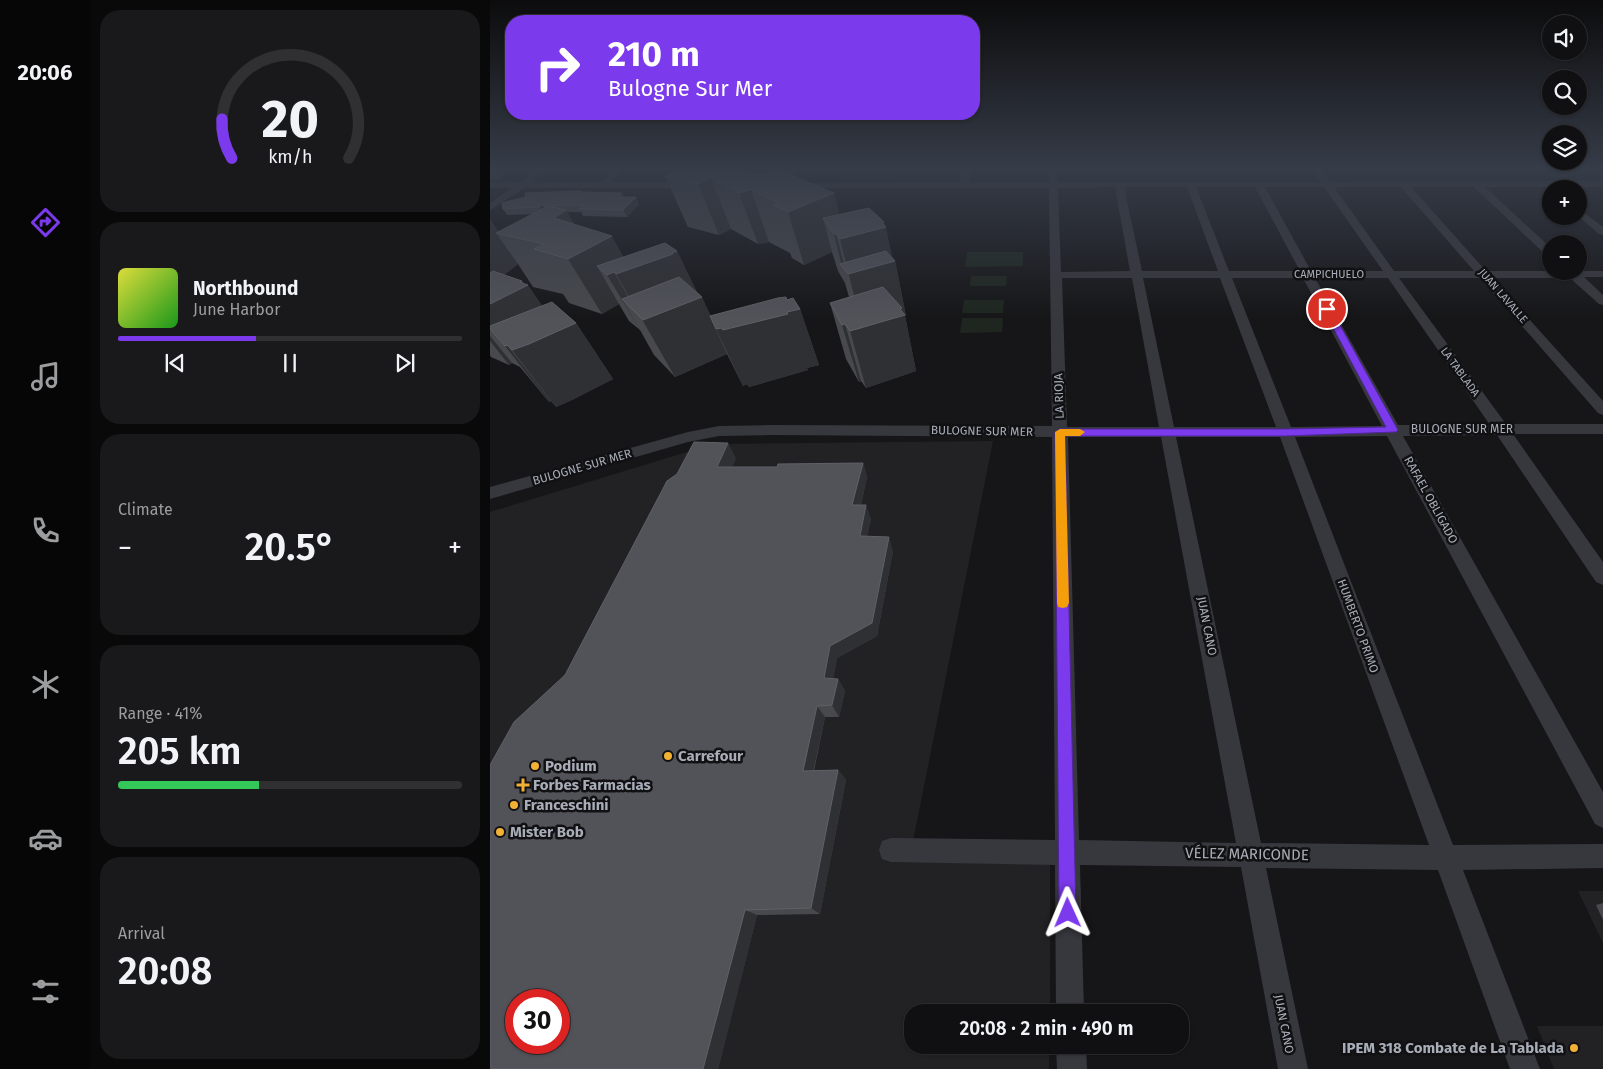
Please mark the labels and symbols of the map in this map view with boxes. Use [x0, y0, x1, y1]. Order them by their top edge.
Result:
street label: JUAN LAVALLE [1476, 266, 1530, 326]
street label: CAMPICHUELO [1294, 268, 1364, 281]
pin [1306, 288, 1348, 330]
street label: LA TABLADA [1438, 345, 1483, 400]
street label: LA RIOJA [1051, 373, 1067, 419]
street label: BULOGNE SUR MER [1411, 422, 1513, 436]
street label: BULOGNE SUR MER [931, 423, 1033, 439]
street label: BULOGNE SUR MER [531, 446, 633, 488]
street label: RAFAEL OBLIGADO [1401, 454, 1461, 546]
street label: HUMBERTO PRIMO [1335, 577, 1381, 675]
street label: JUAN CANO [1194, 595, 1220, 657]
place label: Carrefour [678, 747, 744, 765]
marker: Carrefour [662, 750, 674, 762]
place label: Podium [545, 757, 597, 775]
marker: Podium [529, 760, 541, 772]
place label: Forbes Farmacias [533, 776, 651, 794]
marker: Forbes Farmacias [517, 779, 529, 791]
place label: Franceschini [524, 796, 609, 814]
marker: Franceschini [508, 799, 520, 811]
place label: Mister Bob [510, 823, 584, 841]
marker: Mister Bob [494, 826, 506, 838]
street label: VÉLEZ MARICONDE [1185, 844, 1309, 864]
position arrow [1041, 886, 1093, 938]
speed limit sign: 30 [505, 989, 570, 1054]
street label: JUAN CANO [1271, 993, 1297, 1055]
place label: IPEM 318 Combate de La Tablada [1342, 1039, 1564, 1057]
marker: IPEM 318 Combate de La Tablada [1568, 1042, 1580, 1054]

